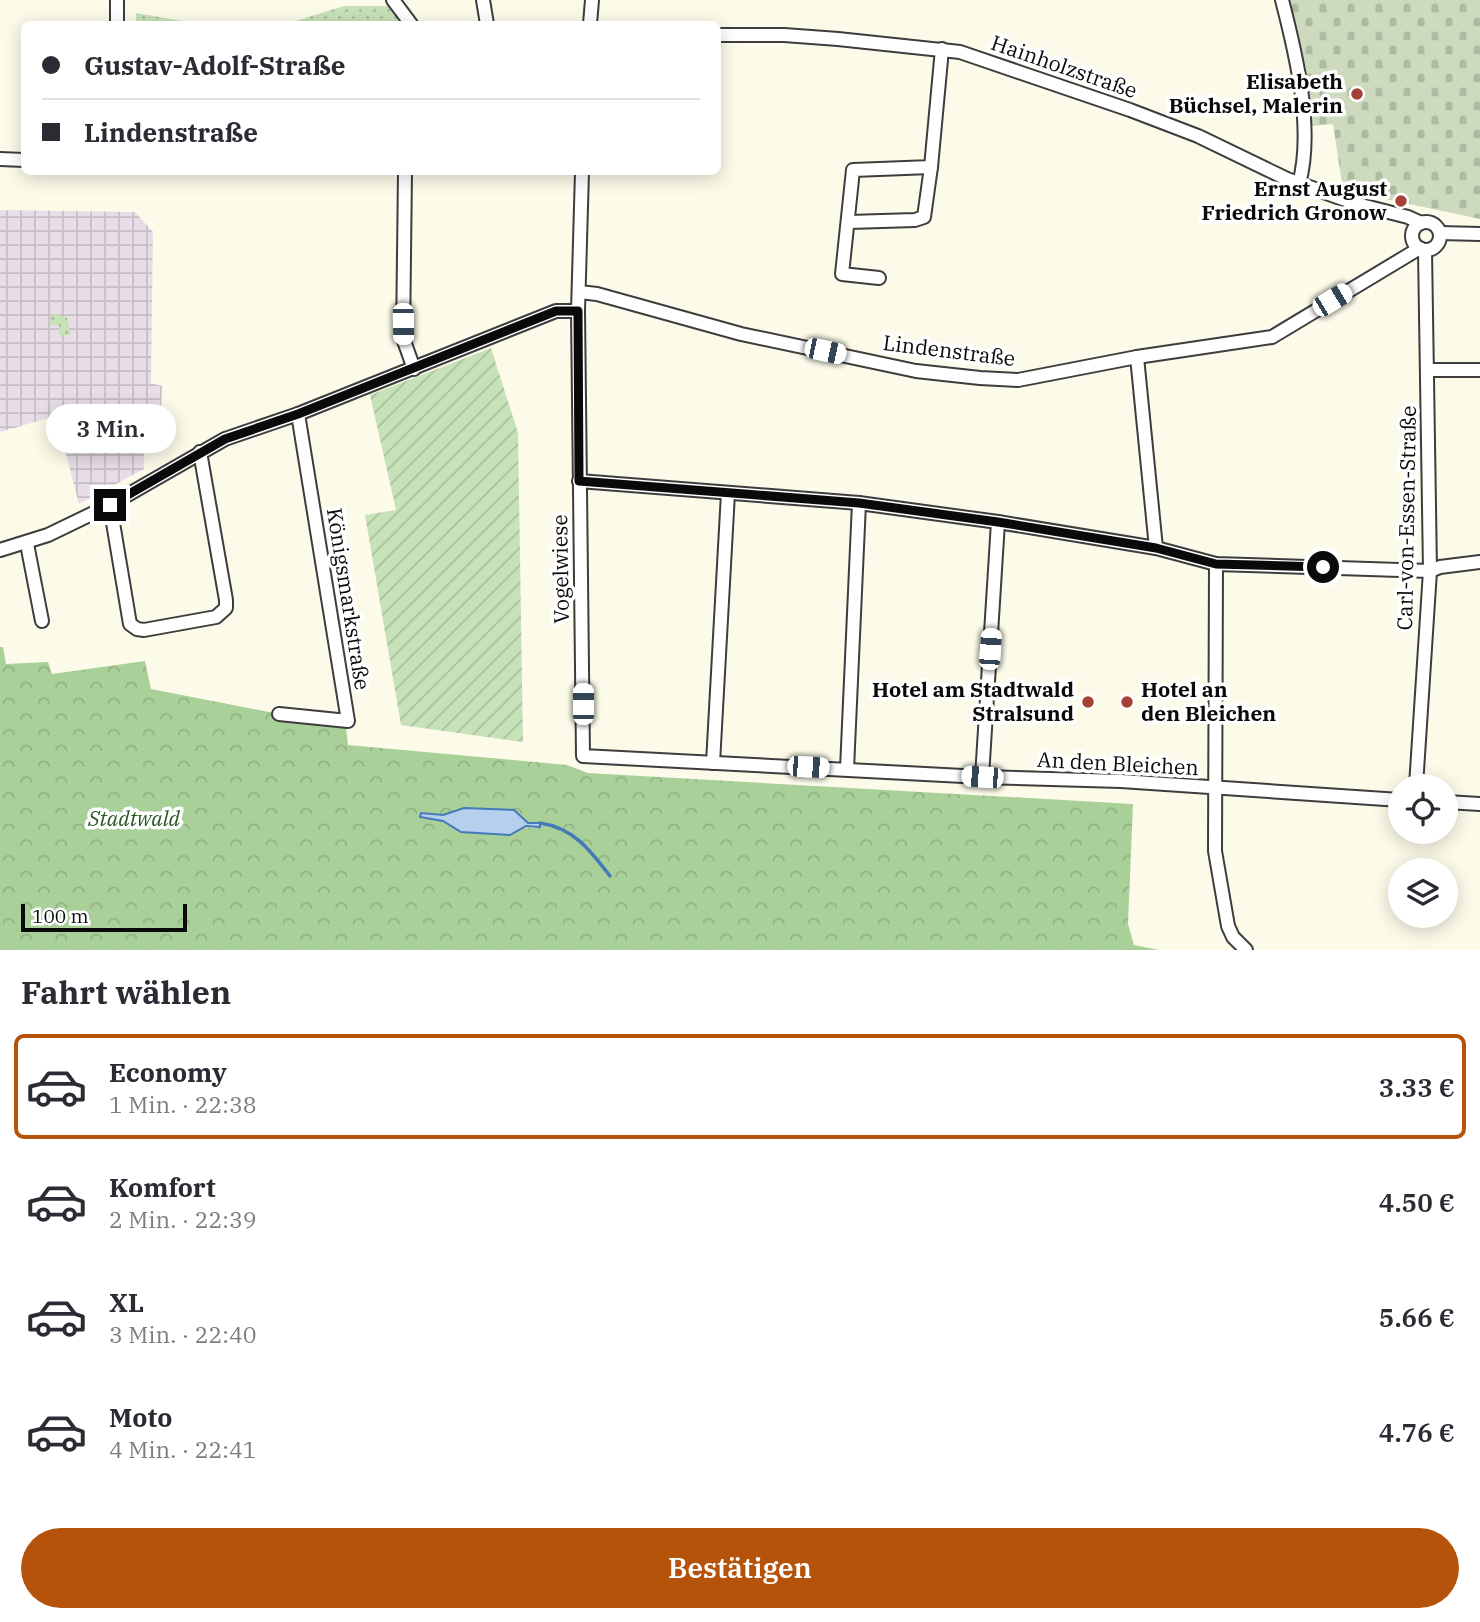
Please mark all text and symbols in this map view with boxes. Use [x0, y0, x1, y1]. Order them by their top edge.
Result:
street label: Hainholzstraße [988, 28, 1141, 104]
text: Gustav-Adolf-Straße [84, 48, 346, 82]
place label: Elisabeth Büchsel, Malerin [1169, 67, 1343, 119]
marker: Elisabeth Büchsel, Malerin [1349, 86, 1365, 102]
text: Lindenstraße [84, 115, 258, 149]
place label: Ernst August Friedrich Gronow [1202, 174, 1387, 226]
marker: Ernst August Friedrich Gronow [1393, 193, 1409, 209]
car [1309, 280, 1356, 320]
car [393, 303, 414, 345]
street label: Lindenstraße [881, 328, 1017, 372]
car [803, 336, 848, 366]
callout: 3 Min. [45, 404, 175, 452]
street label: Carl-von-Essen-Straße [1390, 405, 1422, 631]
text: 3 Min. [77, 413, 145, 443]
route end [94, 489, 126, 521]
street label: Königsmarkstraße [321, 506, 377, 692]
street label: Vogelwiese [545, 514, 575, 624]
route start [1307, 551, 1339, 583]
car [979, 627, 1002, 671]
place label: Hotel am Stadtwald Stralsund [872, 675, 1074, 727]
place label: Hotel an den Bleichen [1141, 675, 1276, 727]
car [573, 683, 594, 725]
marker: Hotel am Stadtwald Stralsund [1080, 694, 1096, 710]
marker: Hotel an den Bleichen [1119, 694, 1135, 710]
street label: An den Bleichen [1036, 745, 1200, 781]
car [787, 755, 830, 779]
car [961, 765, 1004, 789]
map controls [1388, 774, 1458, 928]
button: locate [1388, 774, 1458, 844]
park label: Stadtwald [87, 804, 181, 832]
button: layers [1388, 858, 1458, 928]
scale bar [21, 901, 187, 933]
text: 100 m [32, 904, 89, 928]
text: Fahrt wählen [21, 971, 231, 1013]
icon: car [25, 1055, 88, 1118]
text: Economy [109, 1055, 227, 1089]
text: 3.33 € [1379, 1070, 1455, 1104]
text: 1 Min. · 22:38 [109, 1089, 256, 1119]
icon: car [25, 1170, 88, 1233]
text: Komfort [109, 1170, 216, 1204]
text: 4.50 € [1379, 1185, 1455, 1219]
text: 2 Min. · 22:39 [109, 1204, 256, 1234]
icon: car [25, 1285, 88, 1348]
text: XL [109, 1285, 144, 1319]
text: 5.66 € [1379, 1300, 1455, 1334]
text: 3 Min. · 22:40 [109, 1319, 256, 1349]
icon: car [25, 1400, 88, 1463]
text: Moto [109, 1400, 172, 1434]
text: 4.76 € [1379, 1415, 1455, 1449]
text: 4 Min. · 22:41 [109, 1434, 256, 1464]
button: Bestätigen [21, 1528, 1459, 1608]

